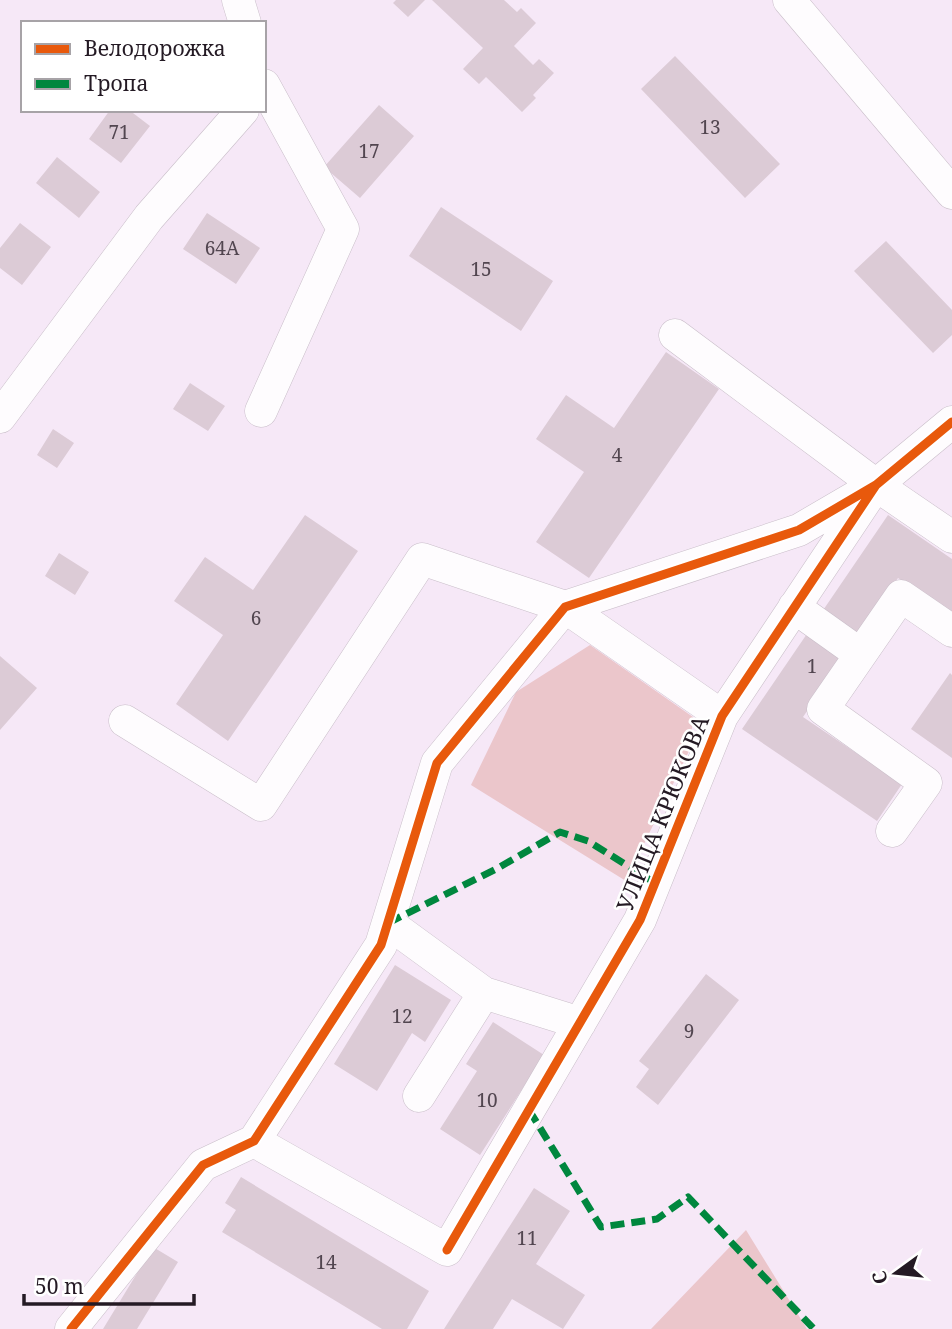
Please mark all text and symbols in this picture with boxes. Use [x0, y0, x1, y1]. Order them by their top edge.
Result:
legend [21, 21, 266, 112]
text: Велодорожка [84, 34, 226, 62]
text: Тропа [84, 69, 148, 97]
house number: 13 [699, 114, 721, 140]
house number: 71 [108, 119, 130, 145]
house number: 17 [358, 138, 380, 164]
house number: 64А [205, 235, 240, 261]
house number: 15 [470, 256, 492, 282]
house number: 4 [612, 442, 623, 468]
house number: 6 [251, 605, 261, 631]
house number: 1 [807, 653, 817, 679]
street label: УЛИЦА КРЮКОВА [608, 709, 716, 916]
house number: 12 [391, 1003, 413, 1029]
house number: 9 [684, 1018, 694, 1044]
house number: 10 [476, 1087, 498, 1113]
house number: 11 [516, 1225, 538, 1251]
north arrow [861, 1238, 931, 1308]
house number: 14 [315, 1249, 337, 1275]
scale bar [24, 1262, 194, 1306]
text: С [865, 1268, 894, 1287]
text: 50 m [35, 1272, 84, 1300]

